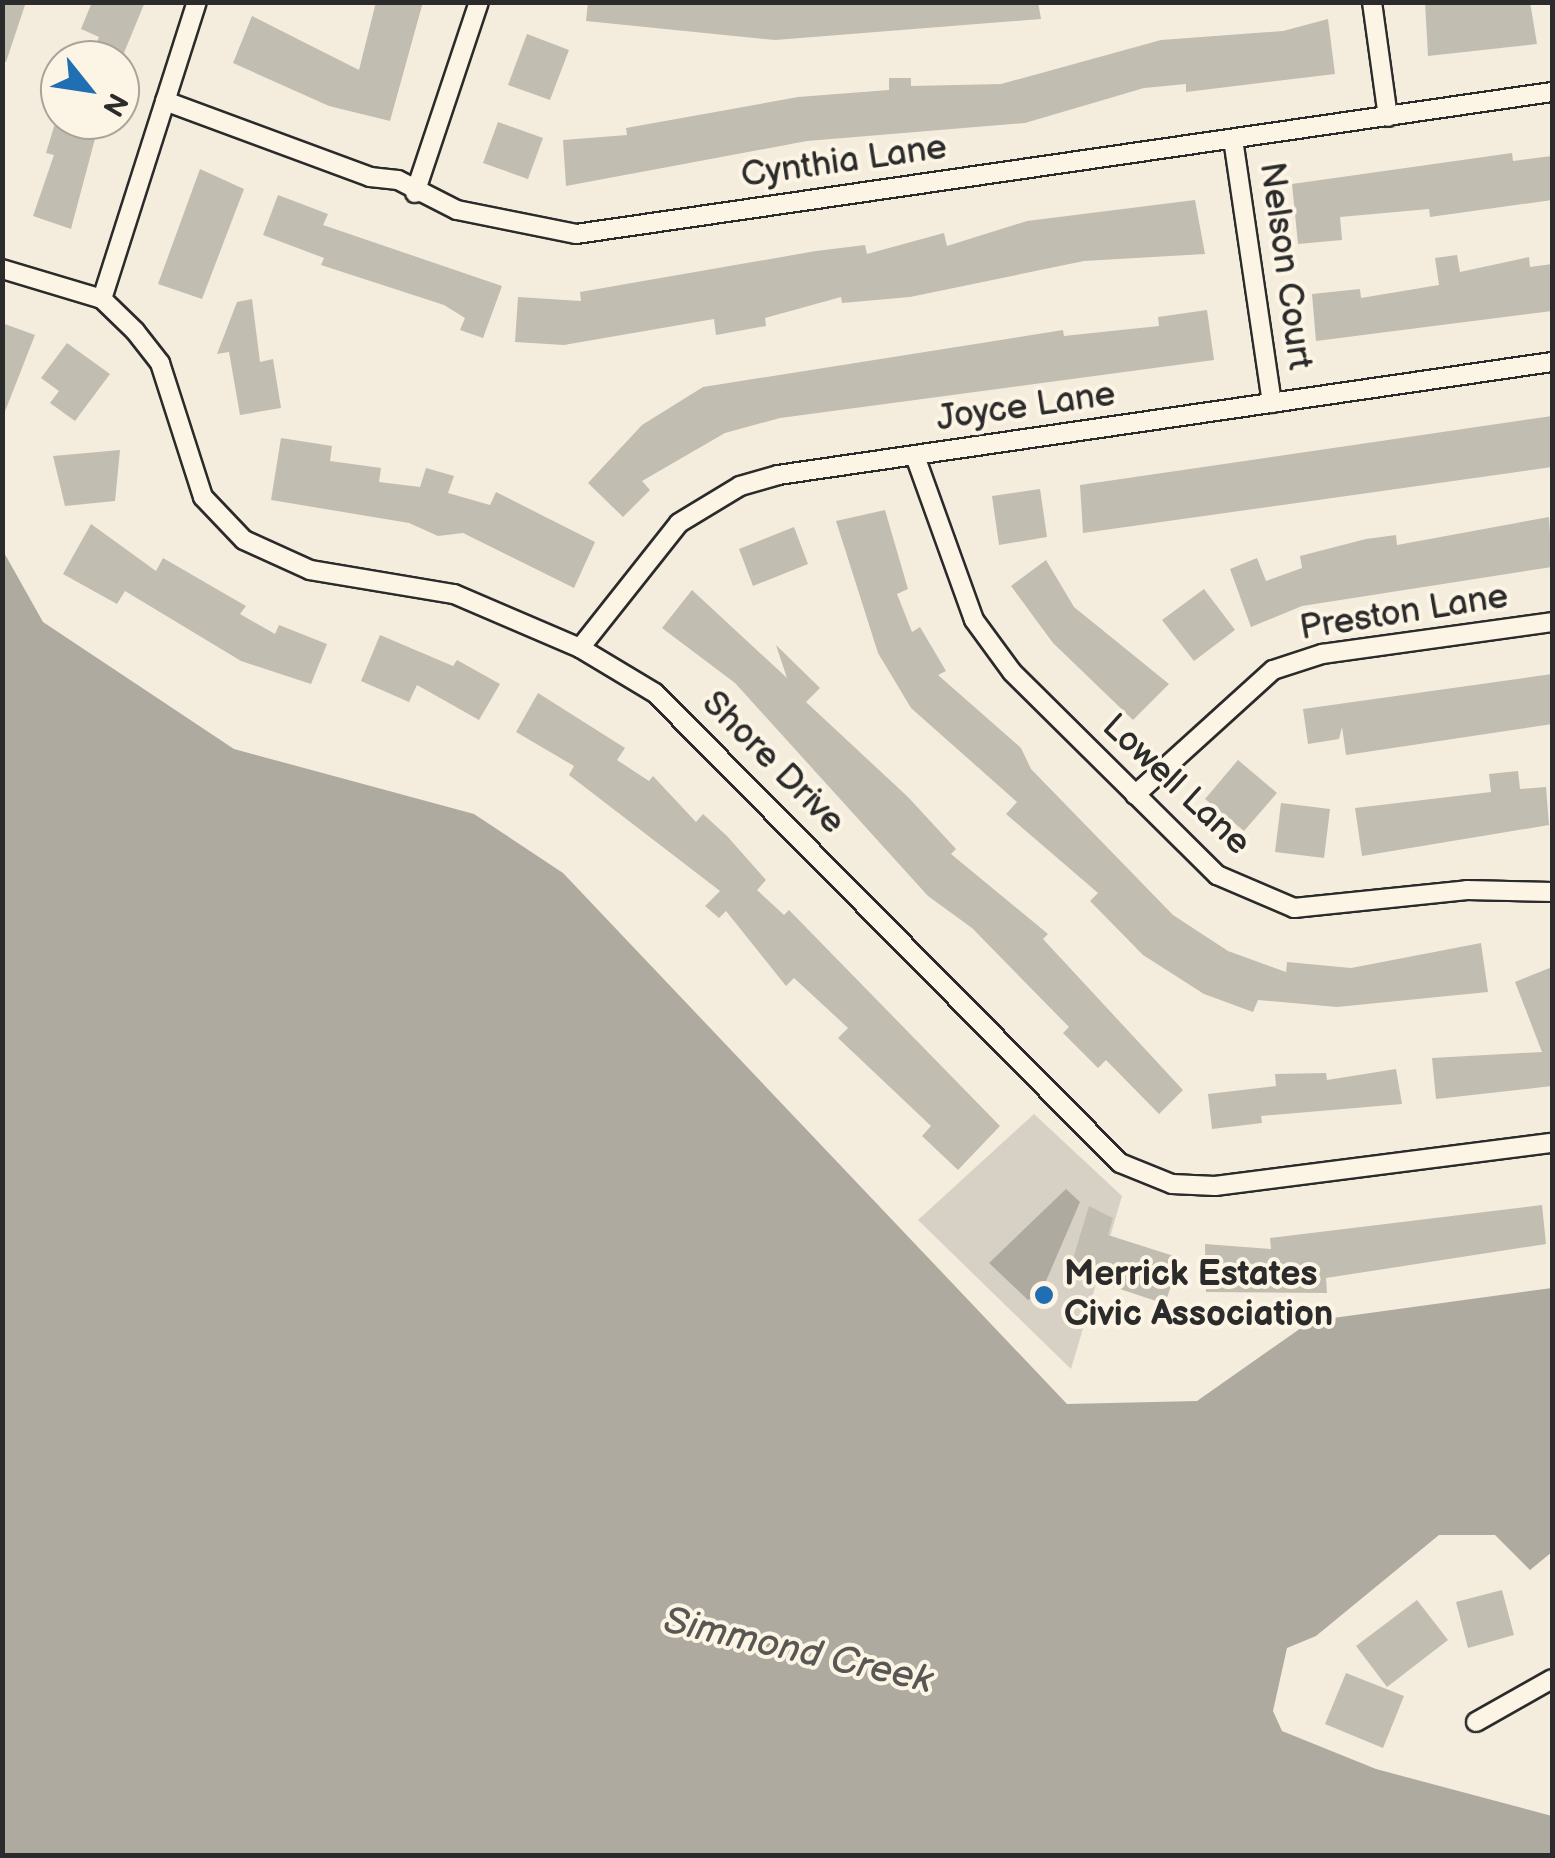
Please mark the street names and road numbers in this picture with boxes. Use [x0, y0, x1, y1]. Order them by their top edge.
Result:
street label: Cynthia Lane [738, 127, 950, 197]
street label: Nelson Court [1250, 160, 1320, 372]
street label: Joyce Lane [934, 374, 1118, 440]
street label: Preston Lane [1297, 576, 1511, 650]
street label: Shore Drive [693, 683, 853, 843]
street label: Lowell Lane [1093, 706, 1259, 864]

